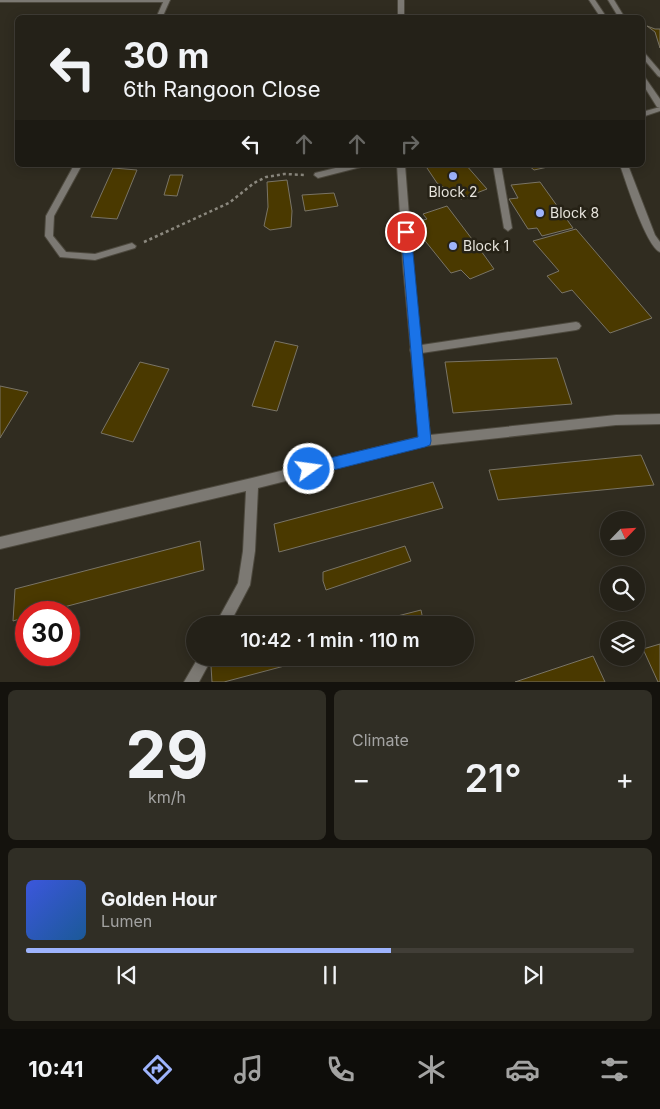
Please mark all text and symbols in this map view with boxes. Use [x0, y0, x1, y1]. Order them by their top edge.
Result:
text: 30 m [123, 34, 209, 76]
icon: left [40, 35, 105, 100]
text: 6th Rangoon Close [123, 76, 321, 102]
icon: left [237, 130, 265, 158]
icon: ahead [290, 130, 318, 158]
icon: ahead [343, 130, 371, 158]
icon: right [396, 130, 424, 158]
marker: Block 2 [447, 170, 459, 182]
place label: Block 2 [428, 183, 478, 200]
place label: Block 8 [550, 204, 599, 221]
marker: Block 8 [534, 207, 546, 219]
pin [385, 211, 427, 253]
icon: arrive [392, 218, 420, 246]
place label: Block 1 [463, 237, 509, 254]
marker: Block 1 [447, 240, 459, 252]
position arrow [282, 442, 334, 494]
north arrow [600, 511, 645, 556]
map controls [600, 511, 645, 666]
button: search [600, 566, 645, 611]
speed limit sign: 30 [15, 601, 80, 666]
button: layers [600, 621, 645, 666]
text: 10:42 · 1 min · 110 m [240, 629, 420, 652]
text: 29 [125, 715, 209, 794]
text: Climate [352, 730, 409, 750]
text: 21° [464, 755, 522, 801]
text: − [352, 762, 371, 796]
text: + [615, 762, 634, 796]
text: km/h [148, 787, 186, 807]
text: Golden Hour [101, 888, 217, 911]
text: Lumen [101, 911, 152, 931]
icon: previous [113, 961, 141, 989]
icon: pause [316, 961, 344, 989]
icon: next [519, 961, 547, 989]
icon: directions [140, 1052, 175, 1087]
icon: music [231, 1052, 266, 1087]
icon: phone [323, 1052, 358, 1087]
icon: climate [414, 1052, 449, 1087]
icon: car [505, 1052, 540, 1087]
icon: filters [597, 1052, 632, 1087]
text: 10:41 [28, 1056, 83, 1082]

